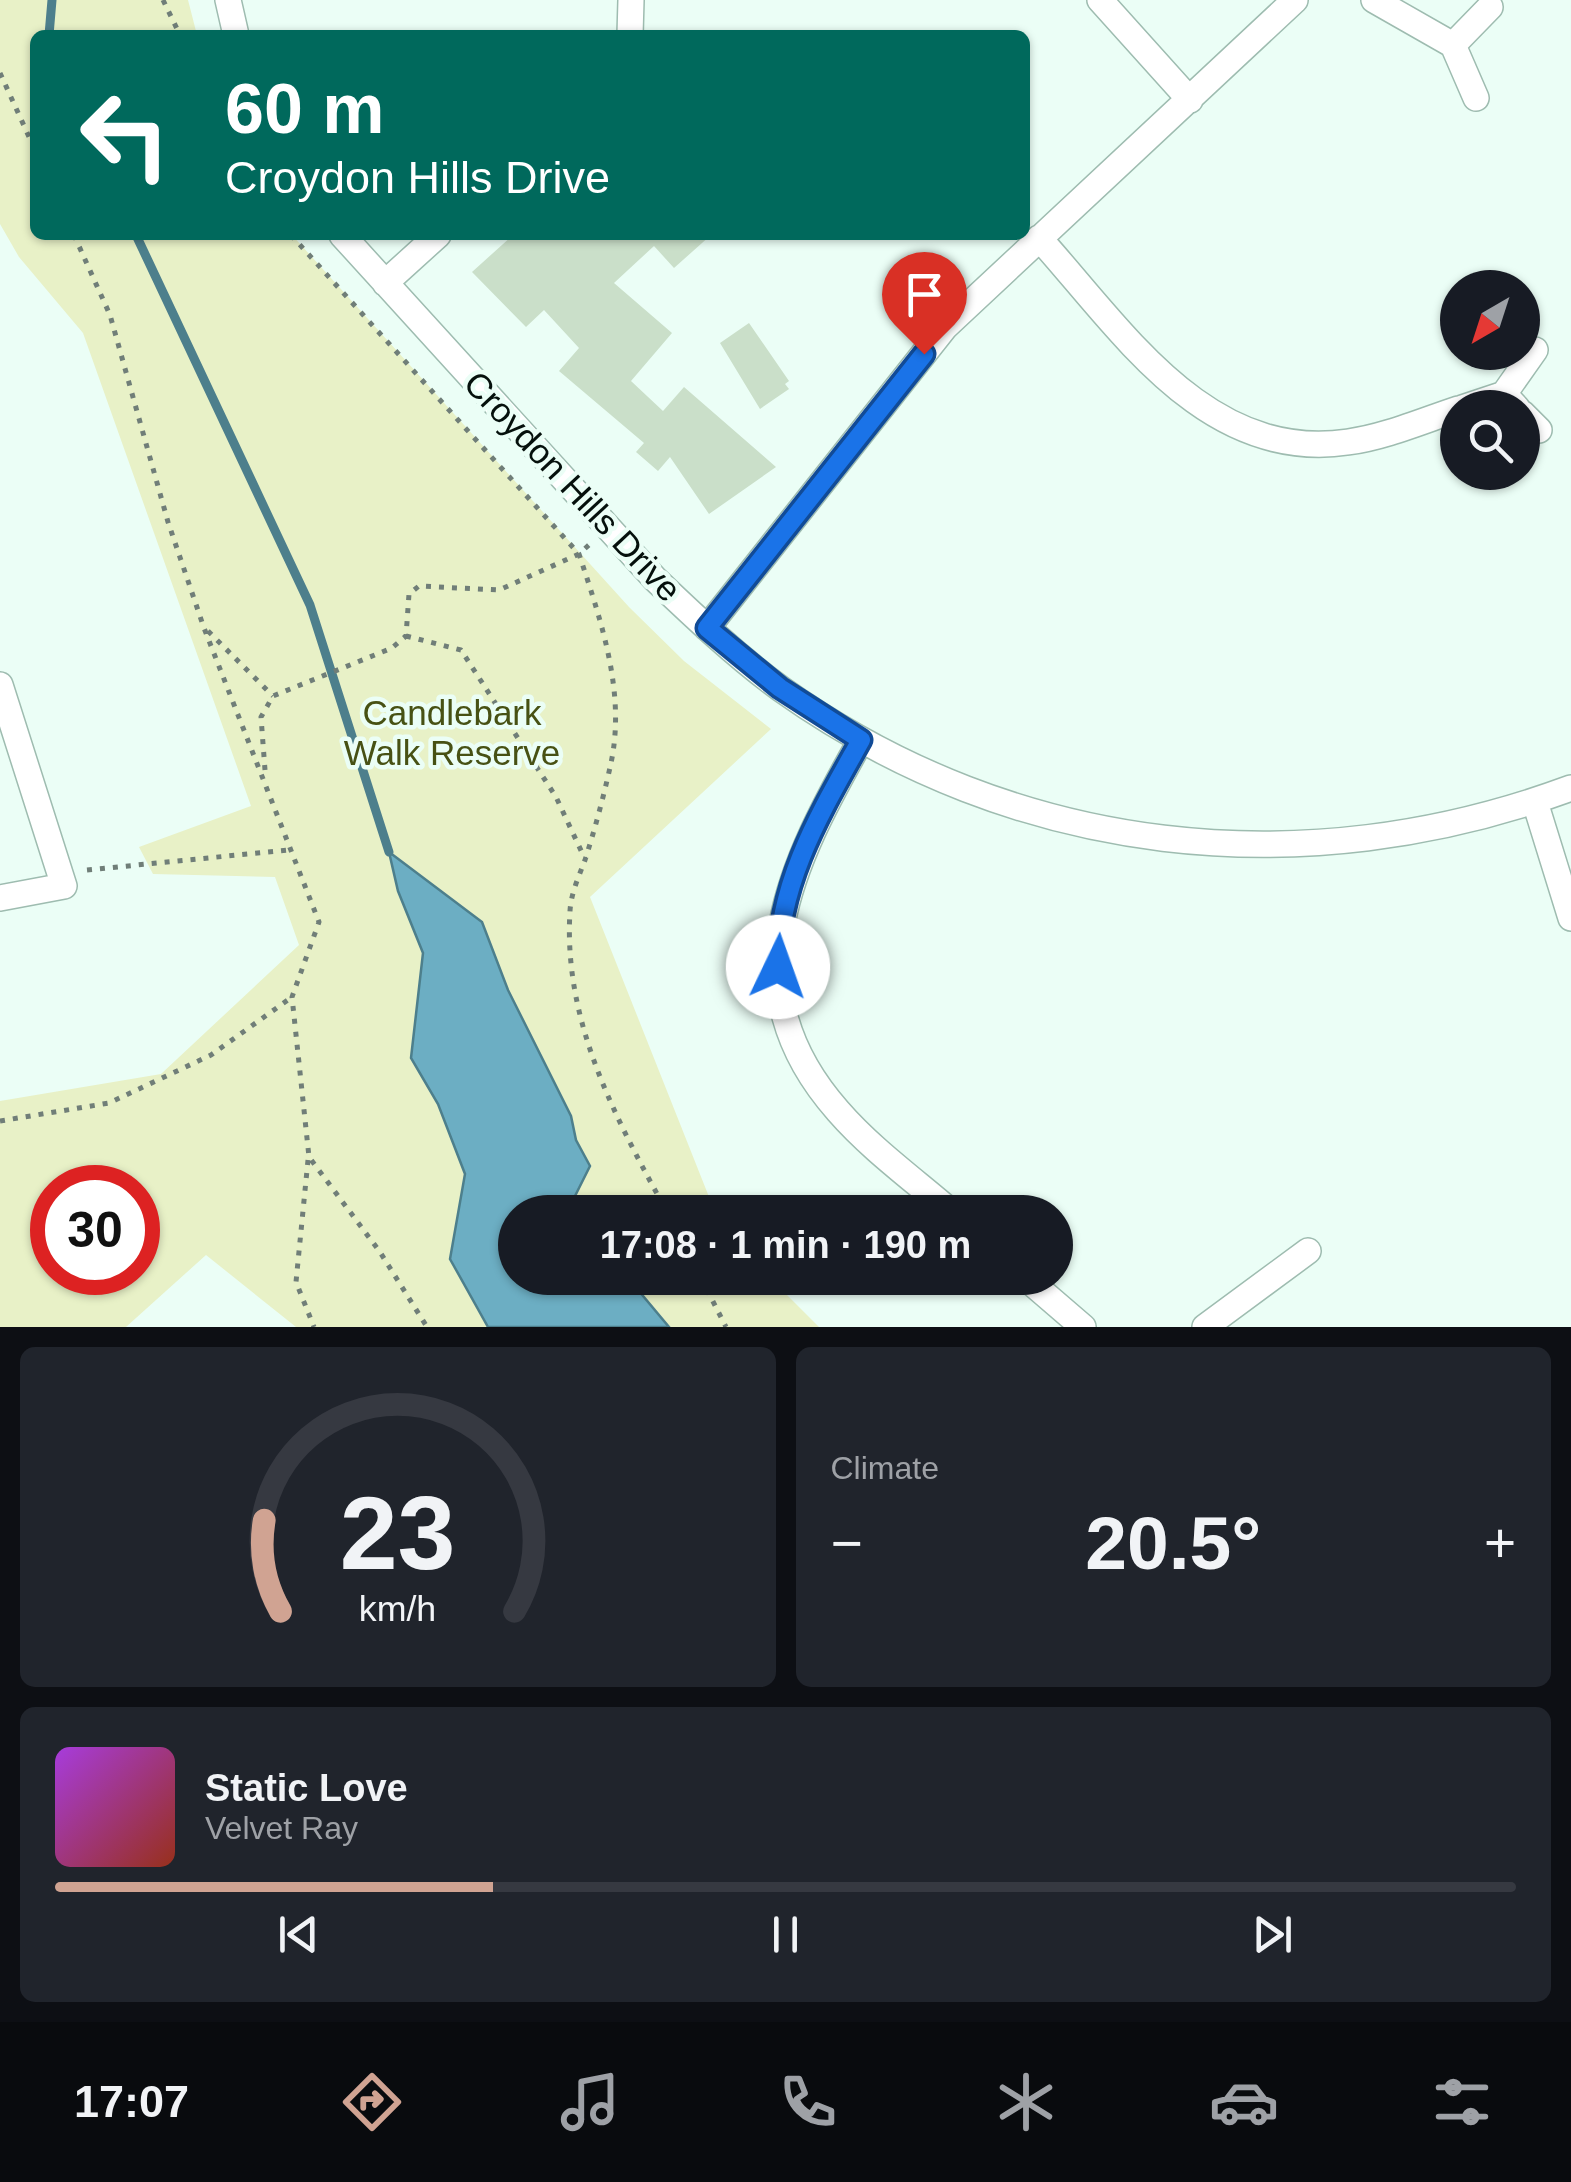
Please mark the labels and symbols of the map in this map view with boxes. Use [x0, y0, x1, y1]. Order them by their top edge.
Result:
pin [882, 252, 967, 355]
north arrow [1440, 270, 1540, 370]
street label: Croydon Hills Drive [457, 363, 689, 609]
park label: Candlebark Walk Reserve [344, 693, 560, 772]
position arrow [726, 915, 830, 1019]
speed limit sign: 30 [30, 1165, 160, 1295]

